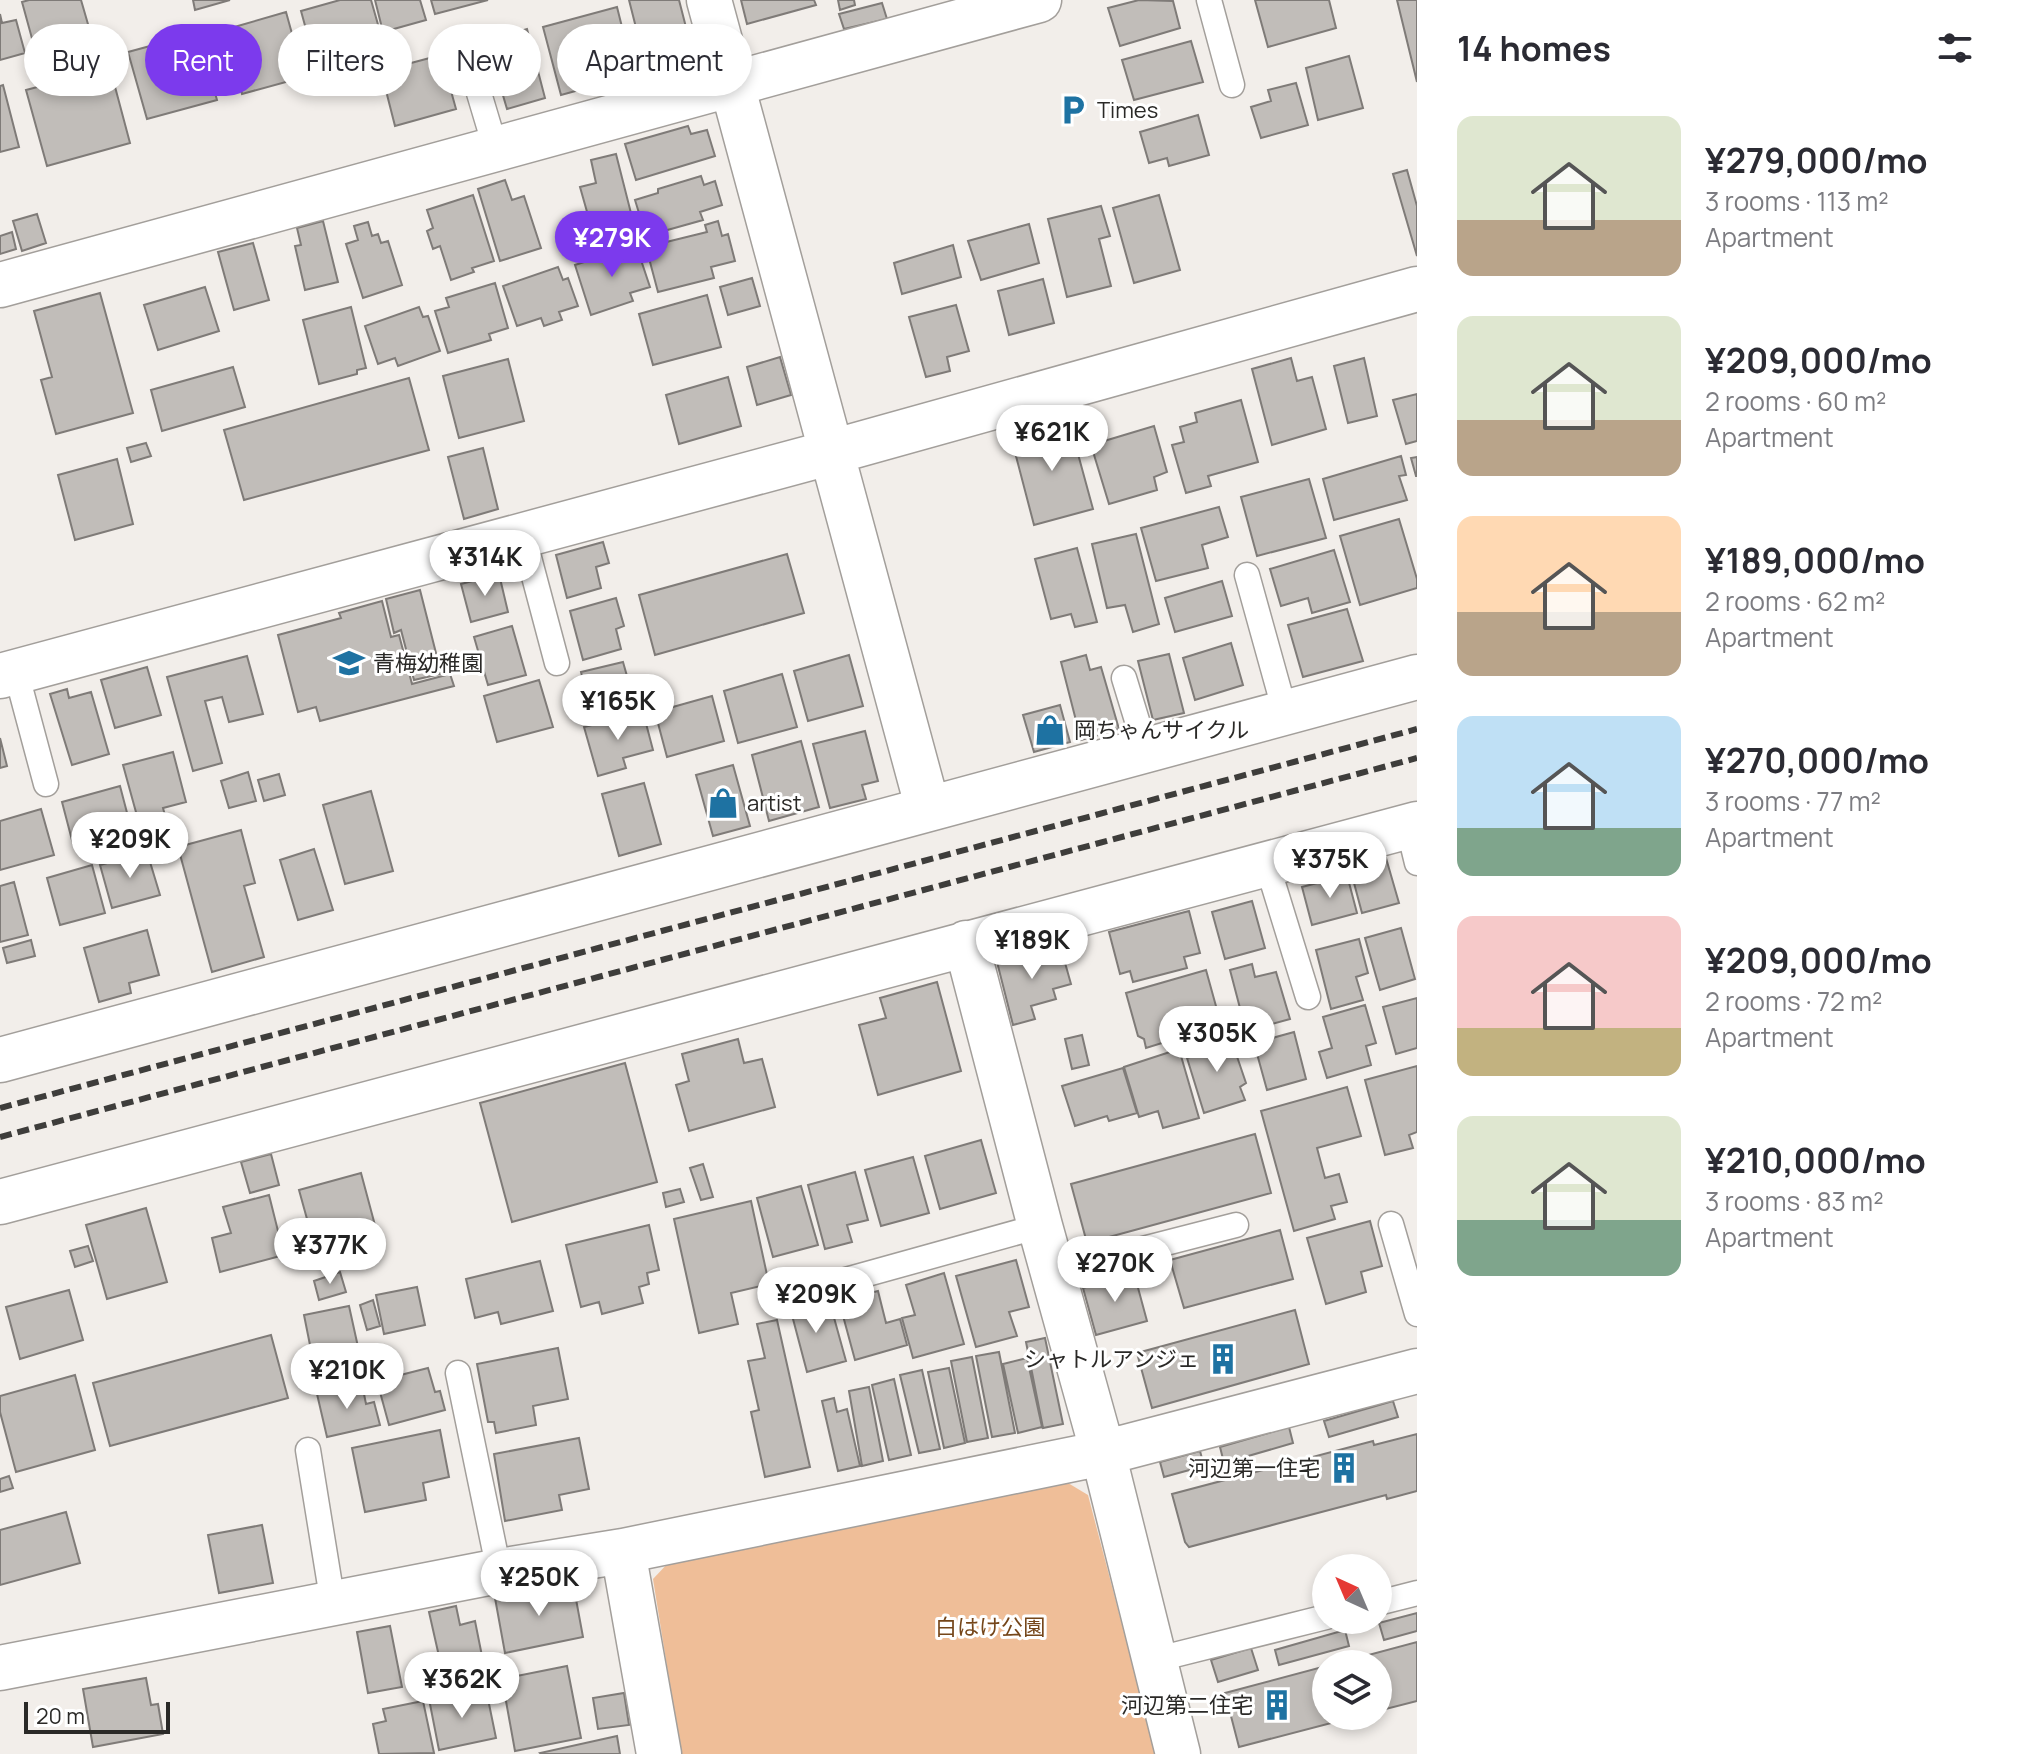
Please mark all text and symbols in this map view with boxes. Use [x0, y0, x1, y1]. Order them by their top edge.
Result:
chip: Buy [24, 24, 129, 96]
chip: Rent [145, 24, 262, 96]
chip: Filters [278, 24, 412, 96]
chip: New [428, 24, 541, 96]
chip: Apartment [557, 24, 752, 96]
text: 14 homes [1457, 25, 1611, 71]
icon: filters [1933, 26, 1977, 70]
parking icon: Times [1056, 93, 1090, 127]
place label: Times [1097, 95, 1158, 125]
text: ¥279,000/mo [1705, 137, 1928, 183]
icon: home [1521, 148, 1617, 244]
text: 3 rooms · 113 m² [1705, 183, 1889, 219]
pin: ¥279K [556, 211, 668, 279]
text: ¥279K [573, 219, 651, 255]
text: Apartment [1705, 219, 1834, 255]
text: ¥209,000/mo [1705, 337, 1932, 383]
icon: home [1521, 348, 1617, 444]
text: 2 rooms · 60 m² [1705, 383, 1887, 419]
pin: ¥621K [996, 405, 1108, 473]
text: ¥621K [1014, 413, 1090, 449]
text: Apartment [1705, 419, 1834, 455]
pin: ¥314K [429, 530, 541, 598]
text: ¥189,000/mo [1705, 537, 1925, 583]
text: ¥314K [447, 538, 523, 574]
icon: home [1521, 548, 1617, 644]
text: 2 rooms · 62 m² [1705, 583, 1885, 619]
text: Apartment [1705, 619, 1834, 655]
school or university icon: 青梅幼稚園 [332, 646, 366, 680]
place label: 青梅幼稚園 [373, 648, 483, 678]
pin: ¥165K [562, 674, 674, 742]
text: ¥165K [580, 682, 656, 718]
shop icon: 岡ちゃんサイクル [1033, 713, 1067, 747]
place label: 岡ちゃんサイクル [1074, 715, 1249, 745]
text: ¥270,000/mo [1705, 737, 1929, 783]
icon: home [1521, 748, 1617, 844]
text: 3 rooms · 77 m² [1705, 783, 1881, 819]
shop icon: artist [706, 786, 740, 820]
place label: artist [747, 788, 802, 818]
pin: ¥209K [74, 812, 186, 880]
text: Apartment [1705, 819, 1834, 855]
text: ¥209K [89, 820, 171, 856]
pin: ¥375K [1274, 832, 1386, 900]
text: ¥375K [1292, 840, 1368, 876]
pin: ¥189K [976, 913, 1088, 981]
text: ¥189K [994, 921, 1070, 957]
text: ¥209,000/mo [1705, 937, 1932, 983]
icon: home [1521, 948, 1617, 1044]
text: 2 rooms · 72 m² [1705, 983, 1882, 1019]
pin: ¥305K [1161, 1006, 1273, 1074]
text: ¥305K [1177, 1014, 1257, 1050]
text: Apartment [1705, 1019, 1834, 1055]
text: ¥210,000/mo [1705, 1137, 1926, 1183]
icon: home [1521, 1148, 1617, 1244]
text: 3 rooms · 83 m² [1705, 1183, 1884, 1219]
pin: ¥377K [274, 1218, 386, 1286]
text: Apartment [1705, 1219, 1834, 1255]
text: ¥377K [292, 1226, 368, 1262]
pin: ¥270K [1059, 1236, 1171, 1304]
text: ¥270K [1075, 1244, 1155, 1280]
pin: ¥209K [760, 1267, 872, 1335]
text: ¥209K [775, 1275, 857, 1311]
building icon: シャトルアンジェ [1206, 1342, 1240, 1376]
pin: ¥210K [291, 1343, 403, 1411]
place label: シャトルアンジェ [1024, 1344, 1199, 1374]
text: ¥210K [309, 1351, 385, 1387]
building icon: 河辺第一住宅 [1327, 1451, 1361, 1485]
place label: 河辺第一住宅 [1188, 1453, 1320, 1483]
pin: ¥250K [483, 1550, 595, 1618]
north arrow [1312, 1554, 1392, 1634]
map controls [1312, 1554, 1392, 1730]
text: ¥250K [499, 1558, 579, 1594]
park label: 白はけ公園 [935, 1612, 1045, 1642]
button: layers [1312, 1650, 1392, 1730]
pin: ¥362K [406, 1652, 518, 1720]
text: ¥362K [422, 1660, 502, 1696]
building icon: 河辺第二住宅 [1260, 1688, 1294, 1722]
place label: 河辺第二住宅 [1121, 1690, 1253, 1720]
scale bar [24, 1698, 170, 1734]
text: 20 m [36, 1701, 85, 1731]

